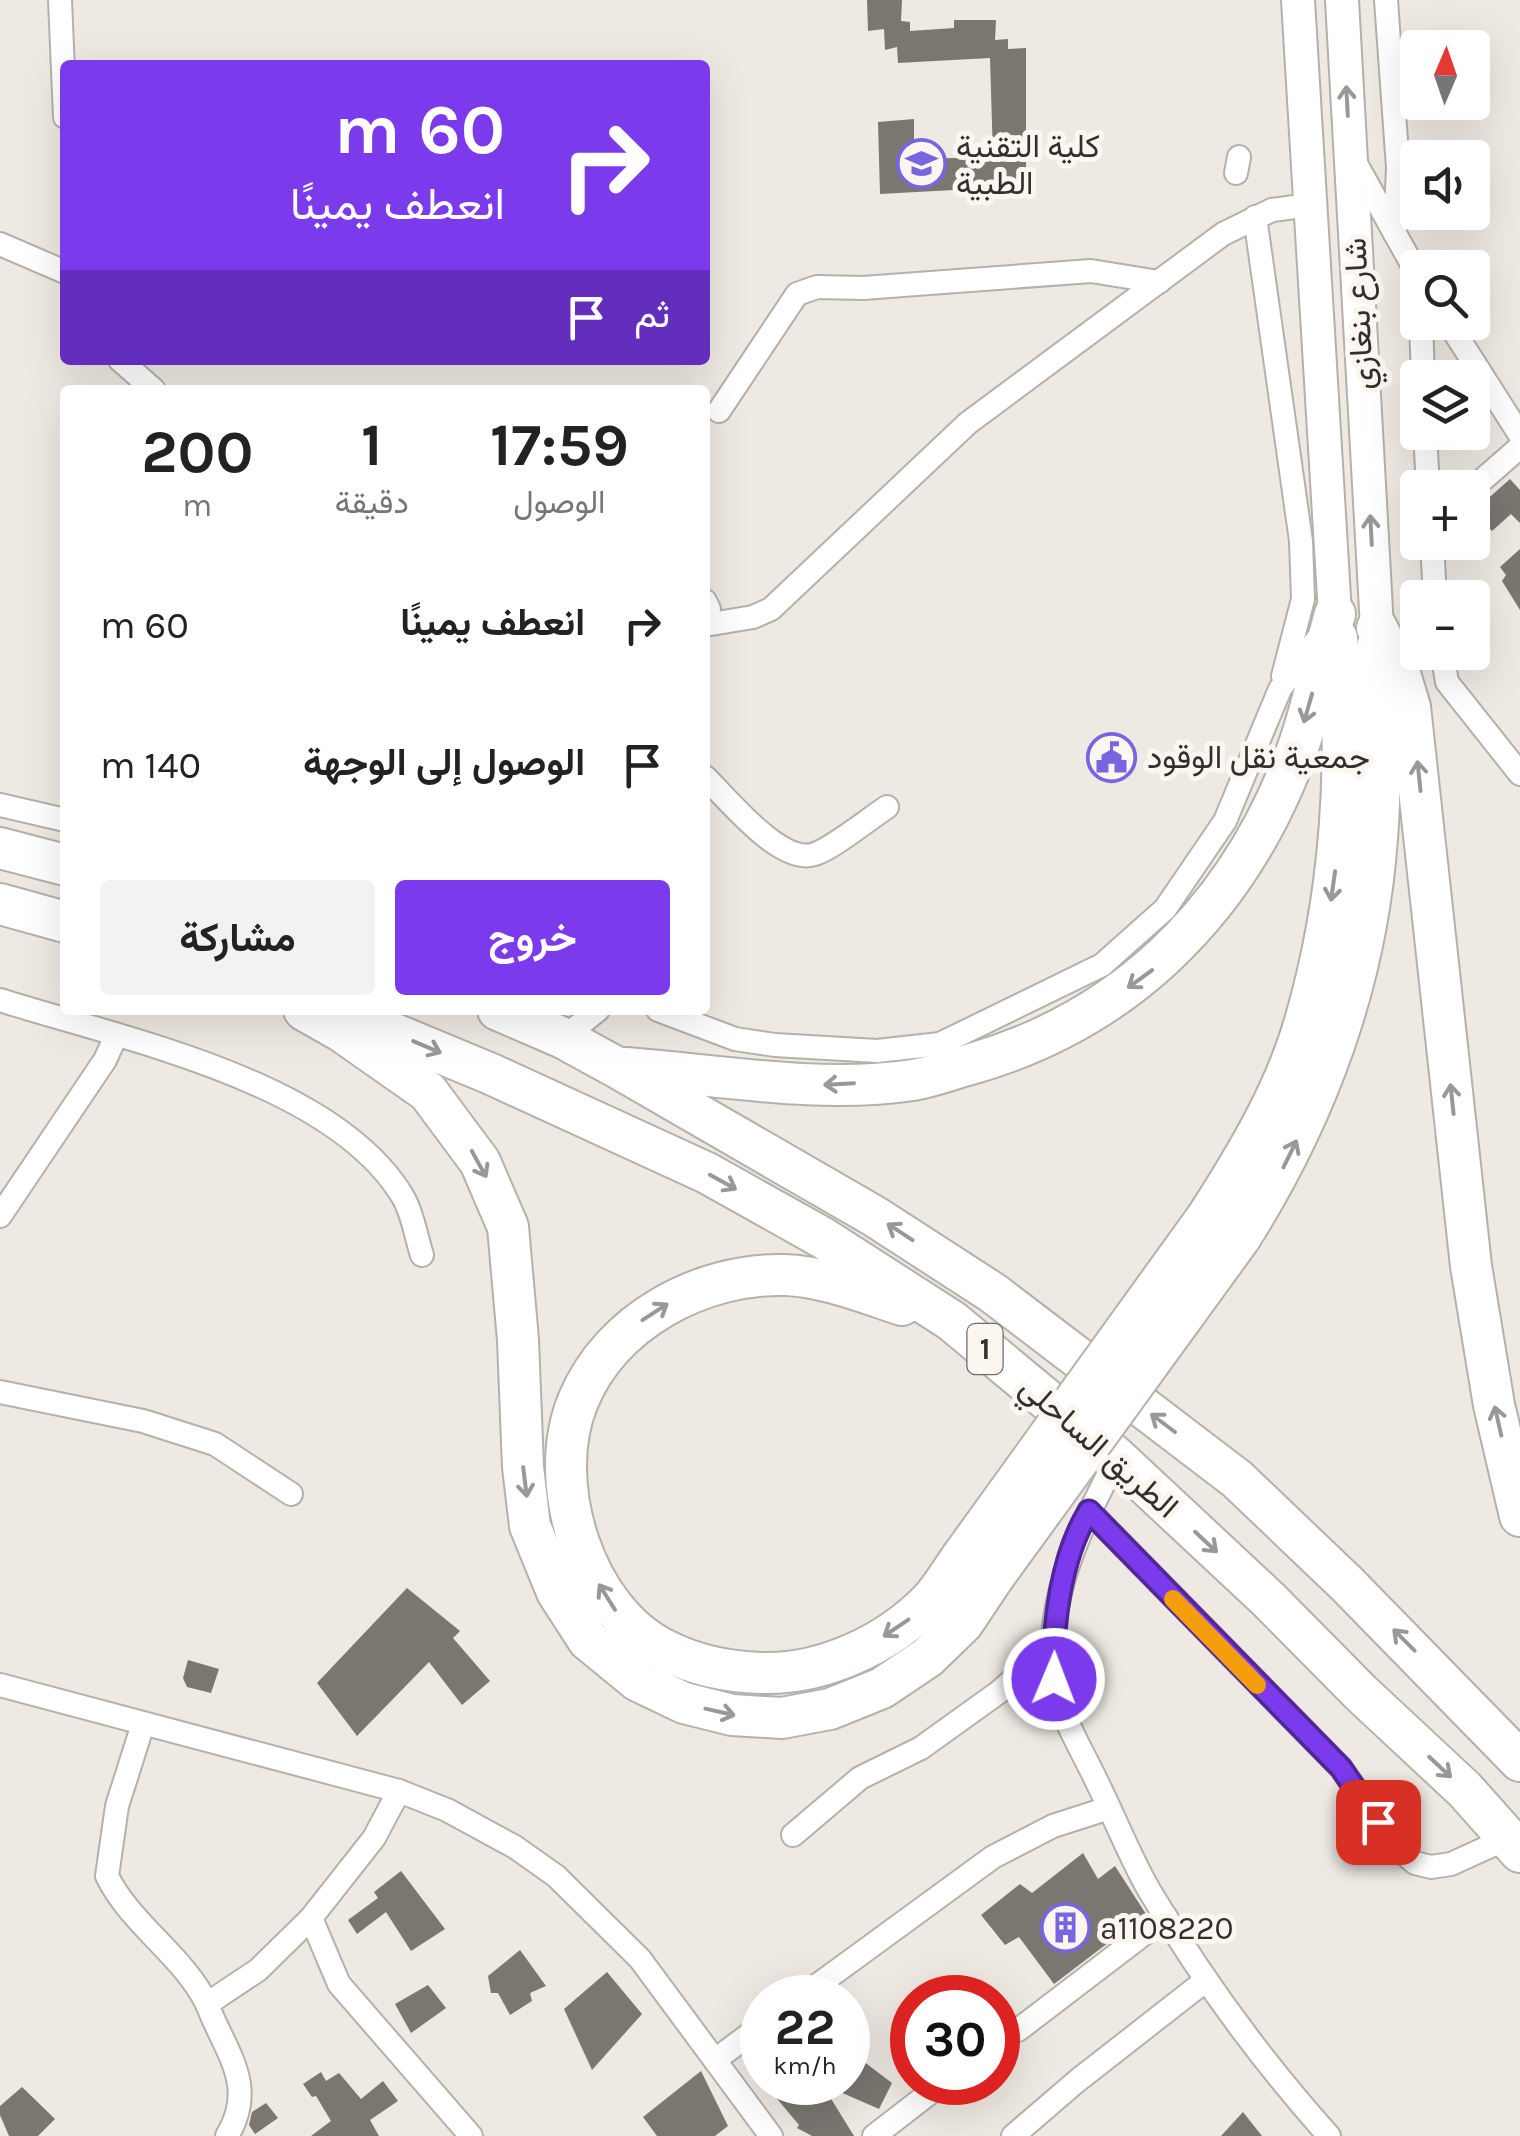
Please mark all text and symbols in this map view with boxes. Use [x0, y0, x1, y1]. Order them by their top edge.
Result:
north arrow [1400, 30, 1490, 120]
map controls [1400, 30, 1490, 670]
one-way arrow [1337, 85, 1356, 118]
text: 60 m [334, 89, 505, 171]
icon: right [540, 100, 670, 230]
place label: كلية التقنية الطبية [956, 128, 1100, 202]
school or university icon: كلية التقنية الطبية [895, 138, 947, 190]
button: sound [1400, 140, 1490, 230]
text: انعطف يمينًا [290, 178, 505, 230]
street label: شارع بنغازي [1337, 237, 1388, 391]
button: search [1400, 250, 1490, 340]
icon: arrive [559, 290, 614, 345]
text: ثم [634, 292, 670, 337]
button: layers [1400, 360, 1490, 450]
text: 1 [361, 410, 382, 480]
text: 17:59 [490, 410, 629, 480]
text: 200 [141, 417, 253, 487]
button: + [1400, 470, 1490, 560]
text: دقيقة [335, 484, 409, 521]
text: الوصول [513, 484, 606, 521]
text: m [182, 487, 212, 524]
one-way arrow [1361, 515, 1380, 547]
button: − [1400, 580, 1490, 670]
icon: right [615, 598, 670, 653]
text: انعطف يمينًا [400, 600, 585, 645]
text: 60 m [100, 603, 189, 648]
one-way arrow [1298, 692, 1316, 723]
public building icon: جمعية نقل الوقود [1086, 731, 1138, 783]
icon: arrive [615, 738, 670, 793]
place label: جمعية نقل الوقود [1147, 739, 1370, 777]
text: الوصول إلى الوجهة [303, 740, 585, 785]
text: 140 m [100, 743, 201, 788]
one-way arrow [1409, 760, 1428, 792]
one-way arrow [1323, 869, 1342, 901]
button: مشاركة [100, 880, 375, 995]
button: خروج [395, 880, 670, 995]
one-way arrow [1126, 968, 1154, 989]
one-way arrow [411, 1039, 442, 1057]
one-way arrow [823, 1075, 855, 1094]
one-way arrow [1442, 1083, 1461, 1116]
one-way arrow [1281, 1140, 1300, 1170]
one-way arrow [470, 1149, 490, 1178]
one-way arrow [707, 1172, 737, 1192]
one-way arrow [886, 1222, 914, 1243]
one-way arrow [641, 1302, 669, 1323]
road number: 1 [968, 1324, 1002, 1374]
street label: الطريق الساحلي [1008, 1368, 1186, 1531]
one-way arrow [1488, 1406, 1506, 1438]
one-way arrow [1150, 1413, 1177, 1434]
one-way arrow [516, 1466, 535, 1498]
one-way arrow [1193, 1530, 1218, 1553]
one-way arrow [596, 1583, 617, 1612]
one-way arrow [882, 1618, 910, 1639]
position arrow [1002, 1627, 1106, 1731]
one-way arrow [1392, 1629, 1416, 1653]
one-way arrow [703, 1703, 735, 1722]
one-way arrow [1428, 1755, 1452, 1779]
pin [1336, 1780, 1421, 1865]
icon: arrive [1351, 1795, 1406, 1850]
building icon: a1108220 [1039, 1902, 1091, 1954]
place label: a1108220 [1100, 1910, 1234, 1947]
speed limit sign: 30 [890, 1975, 1020, 2105]
text: 22 [775, 1998, 835, 2057]
text: km/h [773, 2051, 837, 2080]

